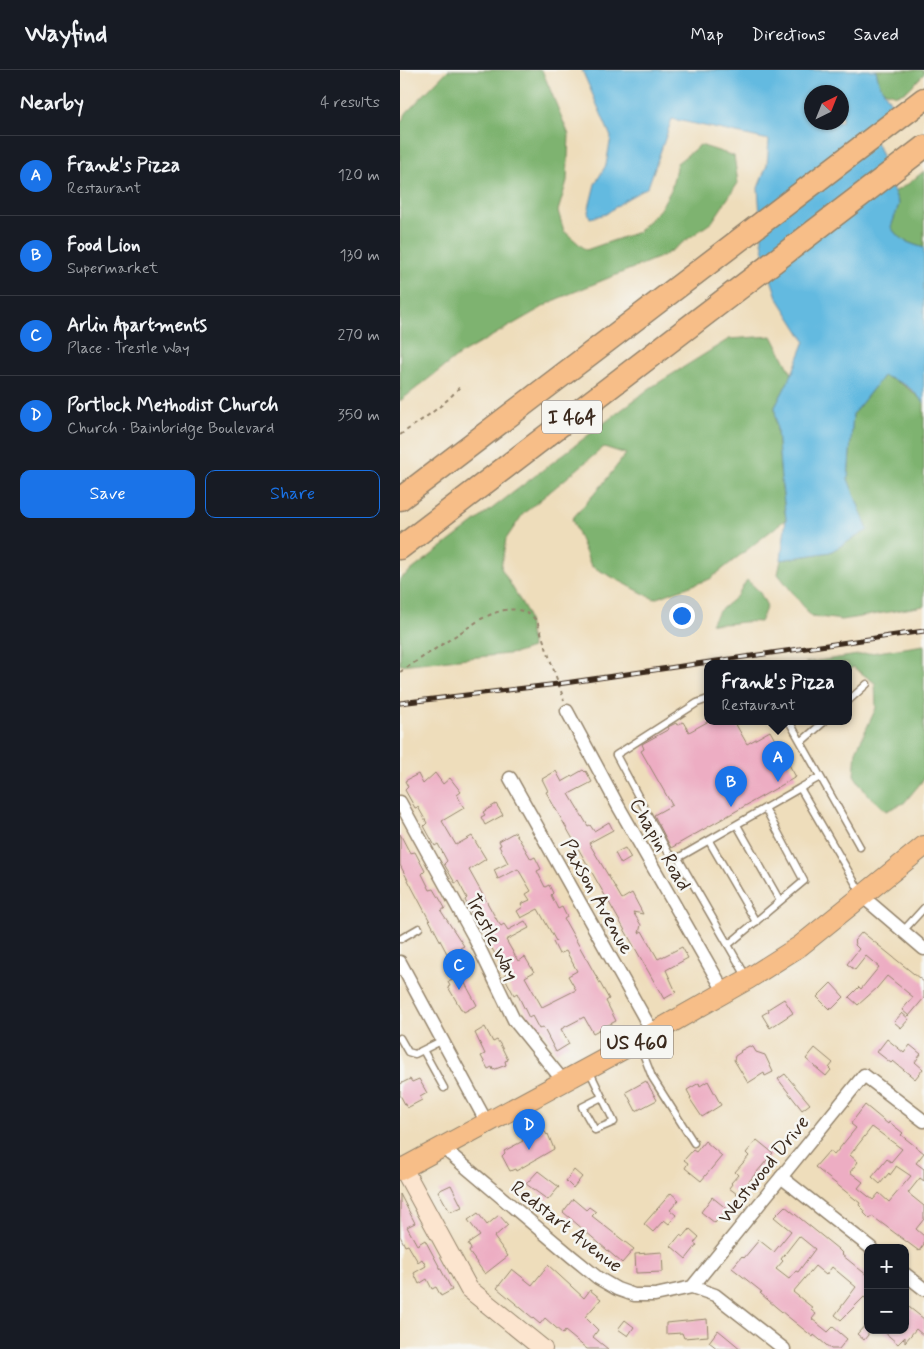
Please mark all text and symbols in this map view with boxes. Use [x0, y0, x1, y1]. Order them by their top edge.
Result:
text: Wayfind [25, 19, 107, 50]
text: Map [691, 23, 724, 47]
text: Directions [752, 23, 826, 47]
text: Saved [854, 23, 899, 47]
north arrow [804, 85, 849, 130]
text: Nearby [20, 89, 84, 117]
text: 4 results [320, 92, 380, 113]
text: Frank's Pizza [67, 153, 180, 178]
text: A [31, 165, 41, 186]
text: 120 m [338, 165, 380, 186]
text: Restaurant [67, 178, 141, 199]
text: Food Lion [67, 233, 141, 258]
text: B [31, 245, 41, 266]
text: 130 m [339, 245, 380, 266]
text: Supermarket [67, 258, 158, 279]
text: Arlin Apartments [67, 313, 207, 338]
text: C [30, 325, 42, 346]
text: 270 m [337, 325, 380, 346]
text: Place · Trestle Way [67, 338, 190, 359]
text: Portlock Methodist Church [67, 393, 278, 418]
road number: I 464 [542, 401, 602, 434]
text: D [30, 405, 42, 426]
text: 350 m [338, 405, 380, 426]
text: Church · Bainbridge Boulevard [67, 418, 274, 439]
button: Save [20, 470, 195, 518]
button: Share [205, 470, 380, 518]
your location [669, 603, 695, 629]
popup [704, 660, 852, 725]
text: Frank's Pizza [721, 670, 835, 695]
text: Restaurant [721, 695, 796, 716]
pin: A [762, 741, 794, 782]
pin: B [715, 766, 747, 807]
street label: Chapin Road [622, 793, 697, 896]
street label: Paxson Avenue [554, 834, 640, 959]
street label: Trestle Way [458, 890, 525, 986]
pin: C [443, 949, 475, 990]
road number: US 460 [601, 1026, 673, 1059]
pin: D [513, 1109, 545, 1150]
street label: Westwood Drive [712, 1110, 816, 1230]
street label: Redstart Avenue [504, 1175, 628, 1279]
map controls [864, 1244, 909, 1334]
button: + [864, 1244, 909, 1289]
button: − [864, 1289, 909, 1334]

